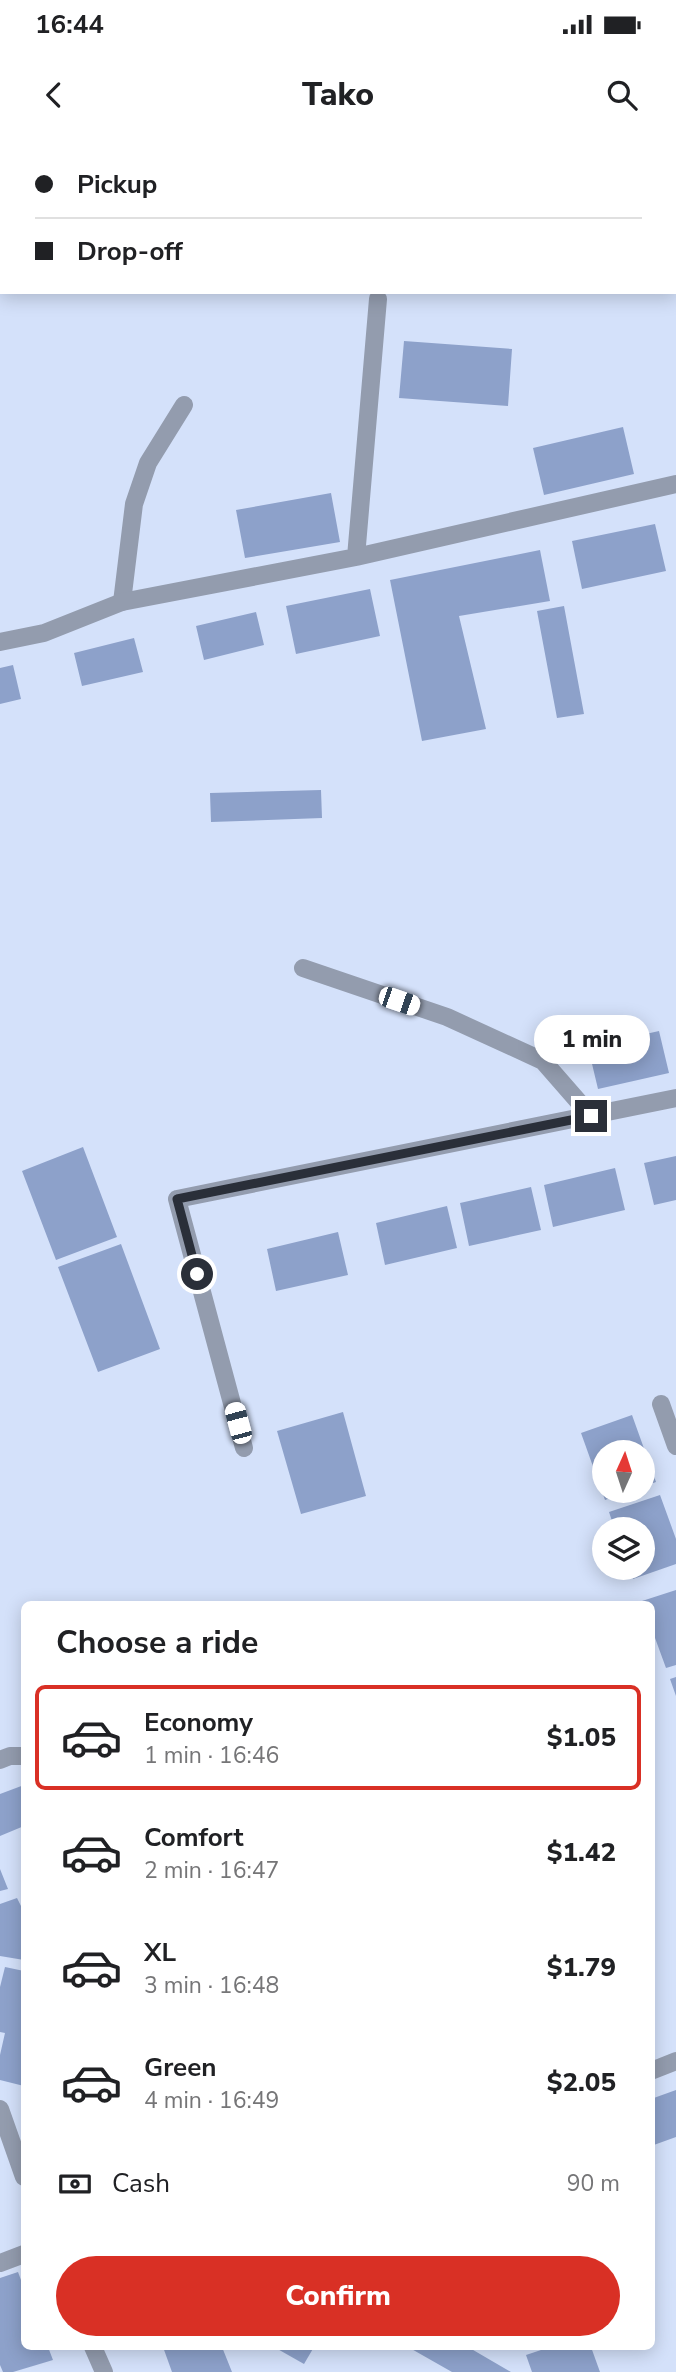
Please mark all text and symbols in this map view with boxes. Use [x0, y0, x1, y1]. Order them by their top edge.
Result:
text: 16:44 [35, 7, 104, 42]
text: Tako [302, 73, 374, 116]
icon: back [35, 76, 73, 114]
icon: search [603, 76, 641, 114]
text: Pickup [77, 167, 157, 202]
text: Drop-off [77, 234, 183, 269]
car [376, 984, 423, 1018]
callout: 1 min [533, 1014, 649, 1063]
text: 1 min [562, 1024, 622, 1055]
route end [575, 1100, 607, 1132]
route start [181, 1258, 213, 1290]
car [223, 1400, 254, 1446]
north arrow [592, 1440, 654, 1503]
map controls [592, 1440, 655, 1580]
button: layers [592, 1517, 655, 1580]
text: Choose a ride [56, 1621, 258, 1664]
text: Economy [144, 1705, 253, 1740]
icon: car [60, 1706, 123, 1769]
text: $1.05 [547, 1720, 616, 1755]
text: 1 min · 16:46 [144, 1740, 279, 1771]
text: Comfort [144, 1820, 244, 1855]
icon: car [60, 1821, 123, 1884]
text: $1.42 [547, 1835, 616, 1870]
text: 2 min · 16:47 [144, 1855, 279, 1886]
text: XL [144, 1935, 176, 1970]
icon: car [60, 1936, 123, 1999]
text: $1.79 [547, 1950, 616, 1985]
text: 3 min · 16:48 [144, 1970, 279, 2001]
text: Green [144, 2050, 217, 2085]
icon: car [60, 2051, 123, 2114]
text: $2.05 [547, 2065, 616, 2100]
text: 4 min · 16:49 [144, 2085, 279, 2116]
icon: cash [56, 2165, 94, 2203]
text: Cash [112, 2166, 170, 2201]
text: 90 m [567, 2168, 620, 2199]
button: Confirm [56, 2256, 620, 2336]

